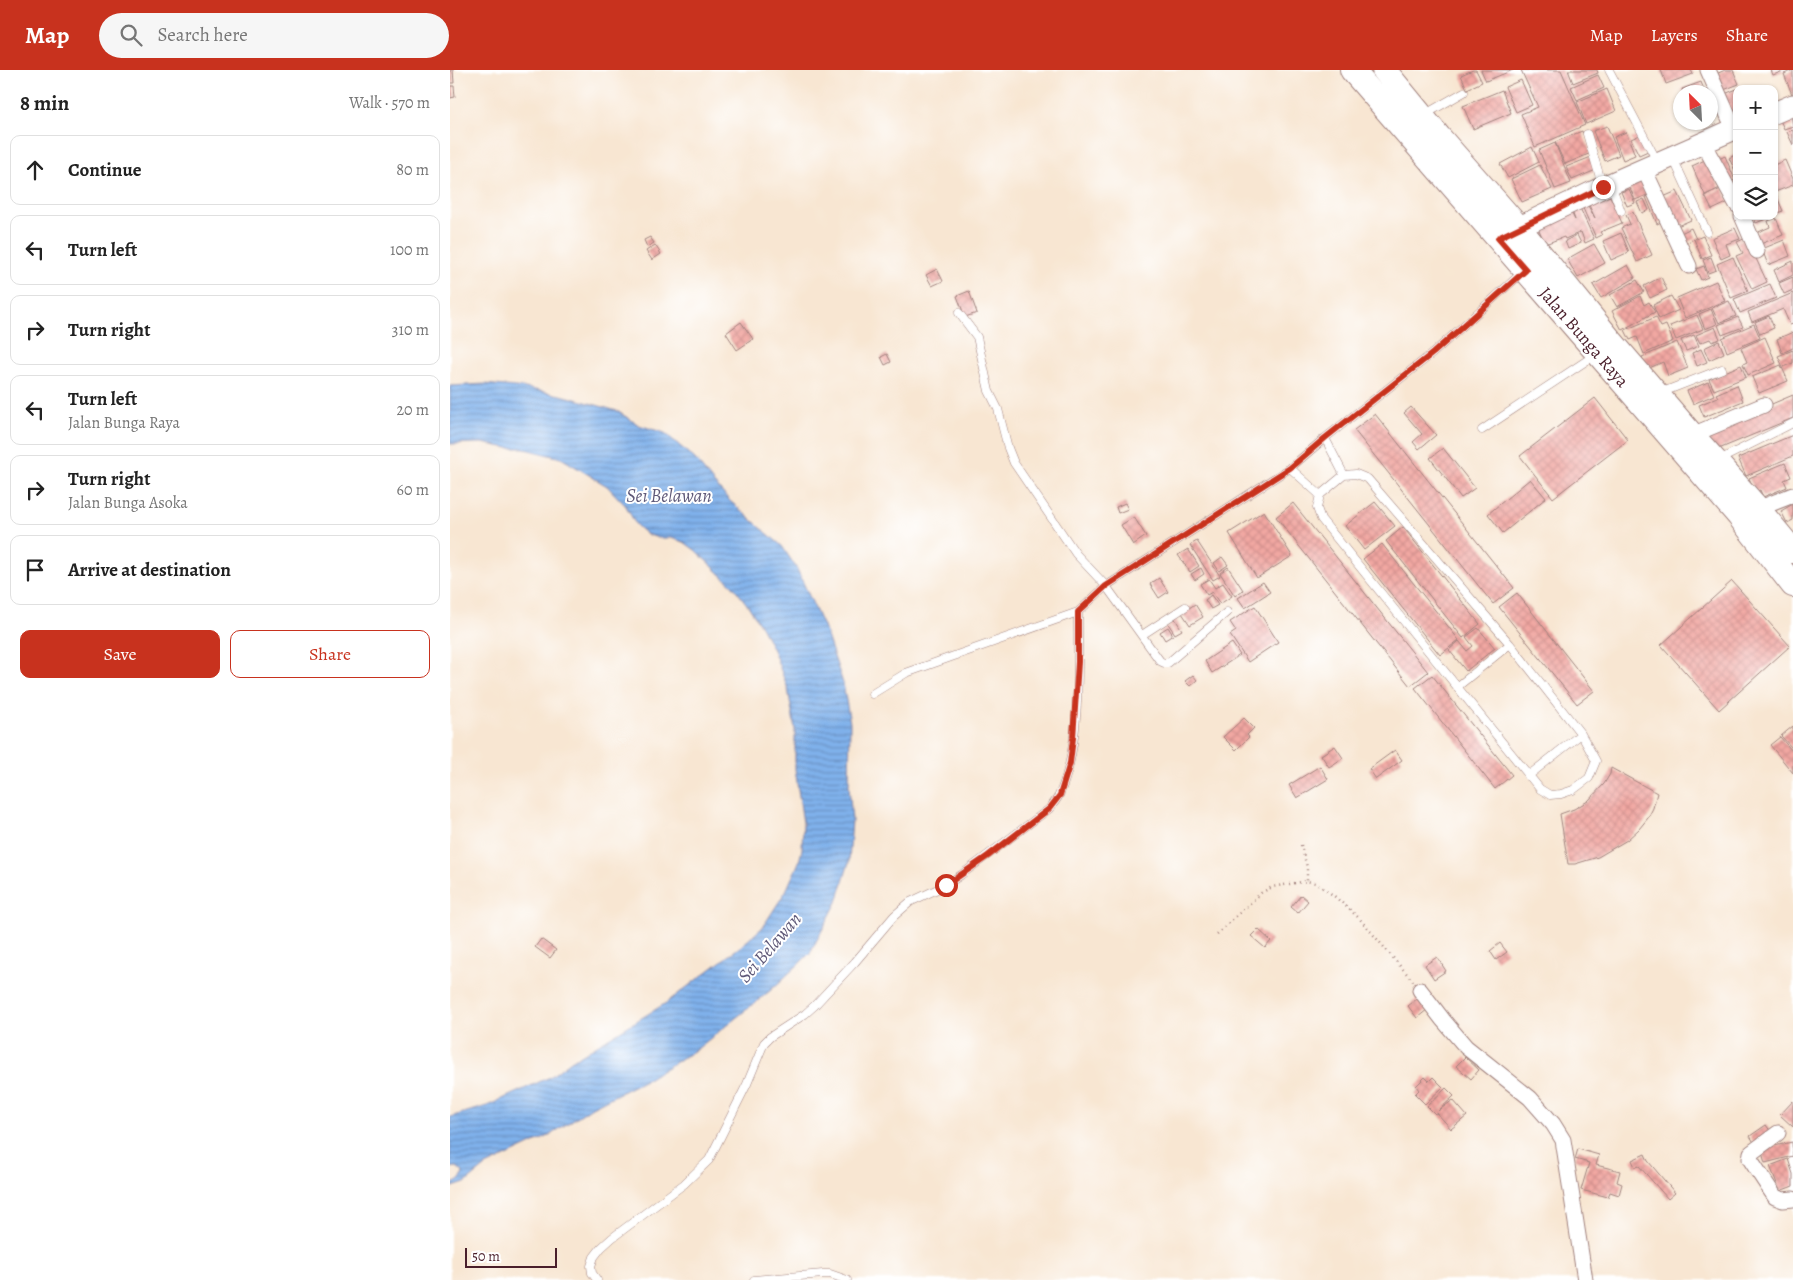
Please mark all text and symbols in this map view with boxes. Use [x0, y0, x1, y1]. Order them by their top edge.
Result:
search box [99, 13, 449, 58]
text: Map [25, 19, 69, 51]
icon: search [117, 21, 145, 49]
text: Search here [157, 22, 248, 48]
text: Map [1590, 23, 1623, 47]
text: Layers [1651, 23, 1698, 47]
text: Share [1726, 23, 1768, 47]
north arrow [1673, 85, 1718, 130]
map controls [1733, 85, 1778, 220]
button: + [1733, 85, 1778, 130]
text: 8 min [20, 89, 69, 117]
text: Walk · 570 m [349, 92, 430, 114]
button: − [1733, 130, 1778, 175]
icon: ahead [21, 156, 49, 184]
text: Continue [68, 157, 142, 183]
text: 80 m [396, 159, 429, 181]
button: layers [1733, 175, 1778, 220]
route end [1592, 176, 1615, 199]
icon: left [21, 236, 49, 264]
text: Turn left [68, 237, 137, 263]
text: 100 m [390, 239, 429, 261]
street label: Jalan Bunga Raya [1534, 282, 1635, 393]
icon: right [21, 316, 49, 344]
text: Turn right [68, 317, 150, 343]
text: 310 m [392, 319, 429, 341]
text: Turn left [68, 386, 137, 412]
icon: left [21, 396, 49, 424]
text: 20 m [396, 399, 429, 421]
text: Jalan Bunga Raya [68, 412, 180, 434]
text: Turn right [68, 466, 150, 492]
icon: right [21, 476, 49, 504]
text: 60 m [397, 479, 429, 501]
water label: Sei Belawan [626, 483, 712, 509]
text: Jalan Bunga Asoka [68, 492, 188, 514]
icon: arrive [21, 556, 49, 584]
text: Arrive at destination [68, 557, 231, 583]
button: Save [20, 630, 220, 678]
button: Share [230, 630, 430, 678]
route start [935, 874, 958, 897]
water label: Sei Belawan [732, 907, 808, 988]
scale bar [465, 1245, 558, 1268]
text: 50 m [472, 1247, 500, 1266]

